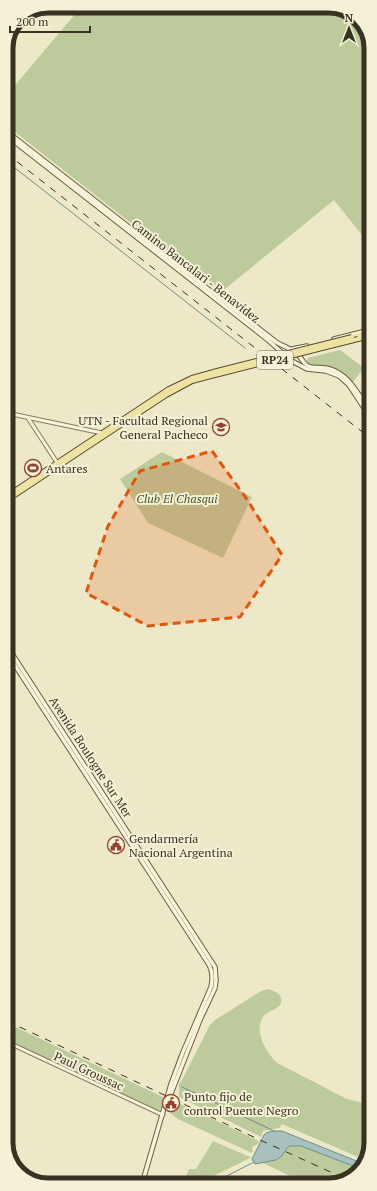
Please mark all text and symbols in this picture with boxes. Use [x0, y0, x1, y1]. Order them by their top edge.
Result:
scale bar [10, 8, 90, 34]
north arrow [329, 8, 369, 48]
text: N [345, 11, 354, 25]
text: 200 m [16, 14, 49, 29]
street label: Camino Bancalari - Benavídez [129, 216, 263, 326]
road number: RP24 [257, 351, 293, 369]
place label: UTN - Facultad Regional General Pacheco [78, 413, 208, 442]
school or university icon: UTN - Facultad Regional General Pacheco [211, 417, 231, 437]
sports icon: Antares [23, 458, 43, 478]
place label: Antares [46, 461, 88, 476]
park label: Club El Chasqui [136, 491, 218, 506]
street label: Avenida Boulogne Sur Mer [46, 694, 136, 821]
place label: Gendarmería Nacional Argentina [129, 831, 233, 860]
public building icon: Gendarmería Nacional Argentina [106, 835, 126, 855]
street label: Paul Groussac [52, 1048, 127, 1094]
place label: Punto fijo de control Puente Negro [184, 1089, 299, 1118]
public building icon: Punto fijo de control Puente Negro [161, 1093, 181, 1113]

